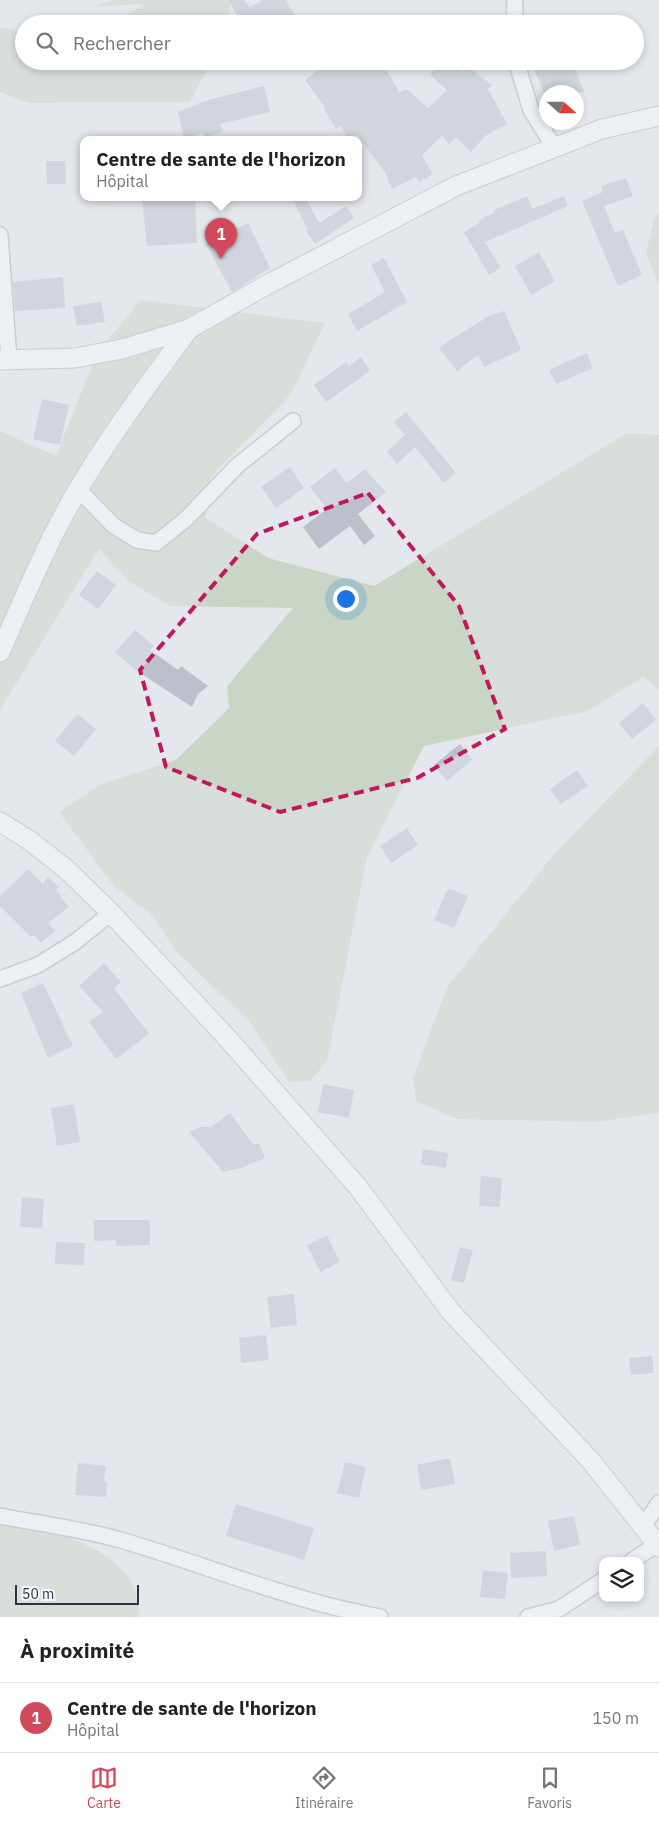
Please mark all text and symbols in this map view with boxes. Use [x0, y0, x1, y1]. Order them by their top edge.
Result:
search box [15, 15, 644, 70]
icon: search [33, 29, 61, 57]
text: Rechercher [73, 31, 171, 55]
north arrow [539, 85, 584, 130]
popup [80, 136, 362, 201]
text: Centre de sante de l'horizon [96, 147, 346, 171]
text: Hôpital [96, 171, 148, 191]
pin: 1 [205, 218, 237, 259]
your location [333, 586, 359, 612]
map controls [599, 1557, 644, 1602]
button: layers [599, 1557, 644, 1602]
scale bar [15, 1582, 139, 1605]
text: 50 m [22, 1585, 54, 1603]
text: À proximité [20, 1636, 134, 1664]
text: Centre de sante de l'horizon [67, 1696, 317, 1720]
text: 1 [31, 1708, 41, 1728]
text: 150 m [592, 1708, 639, 1728]
text: Hôpital [67, 1720, 119, 1740]
tab: Carte [87, 1764, 121, 1812]
tab: Itinéraire [295, 1764, 353, 1812]
tab: Favoris [527, 1764, 572, 1812]

